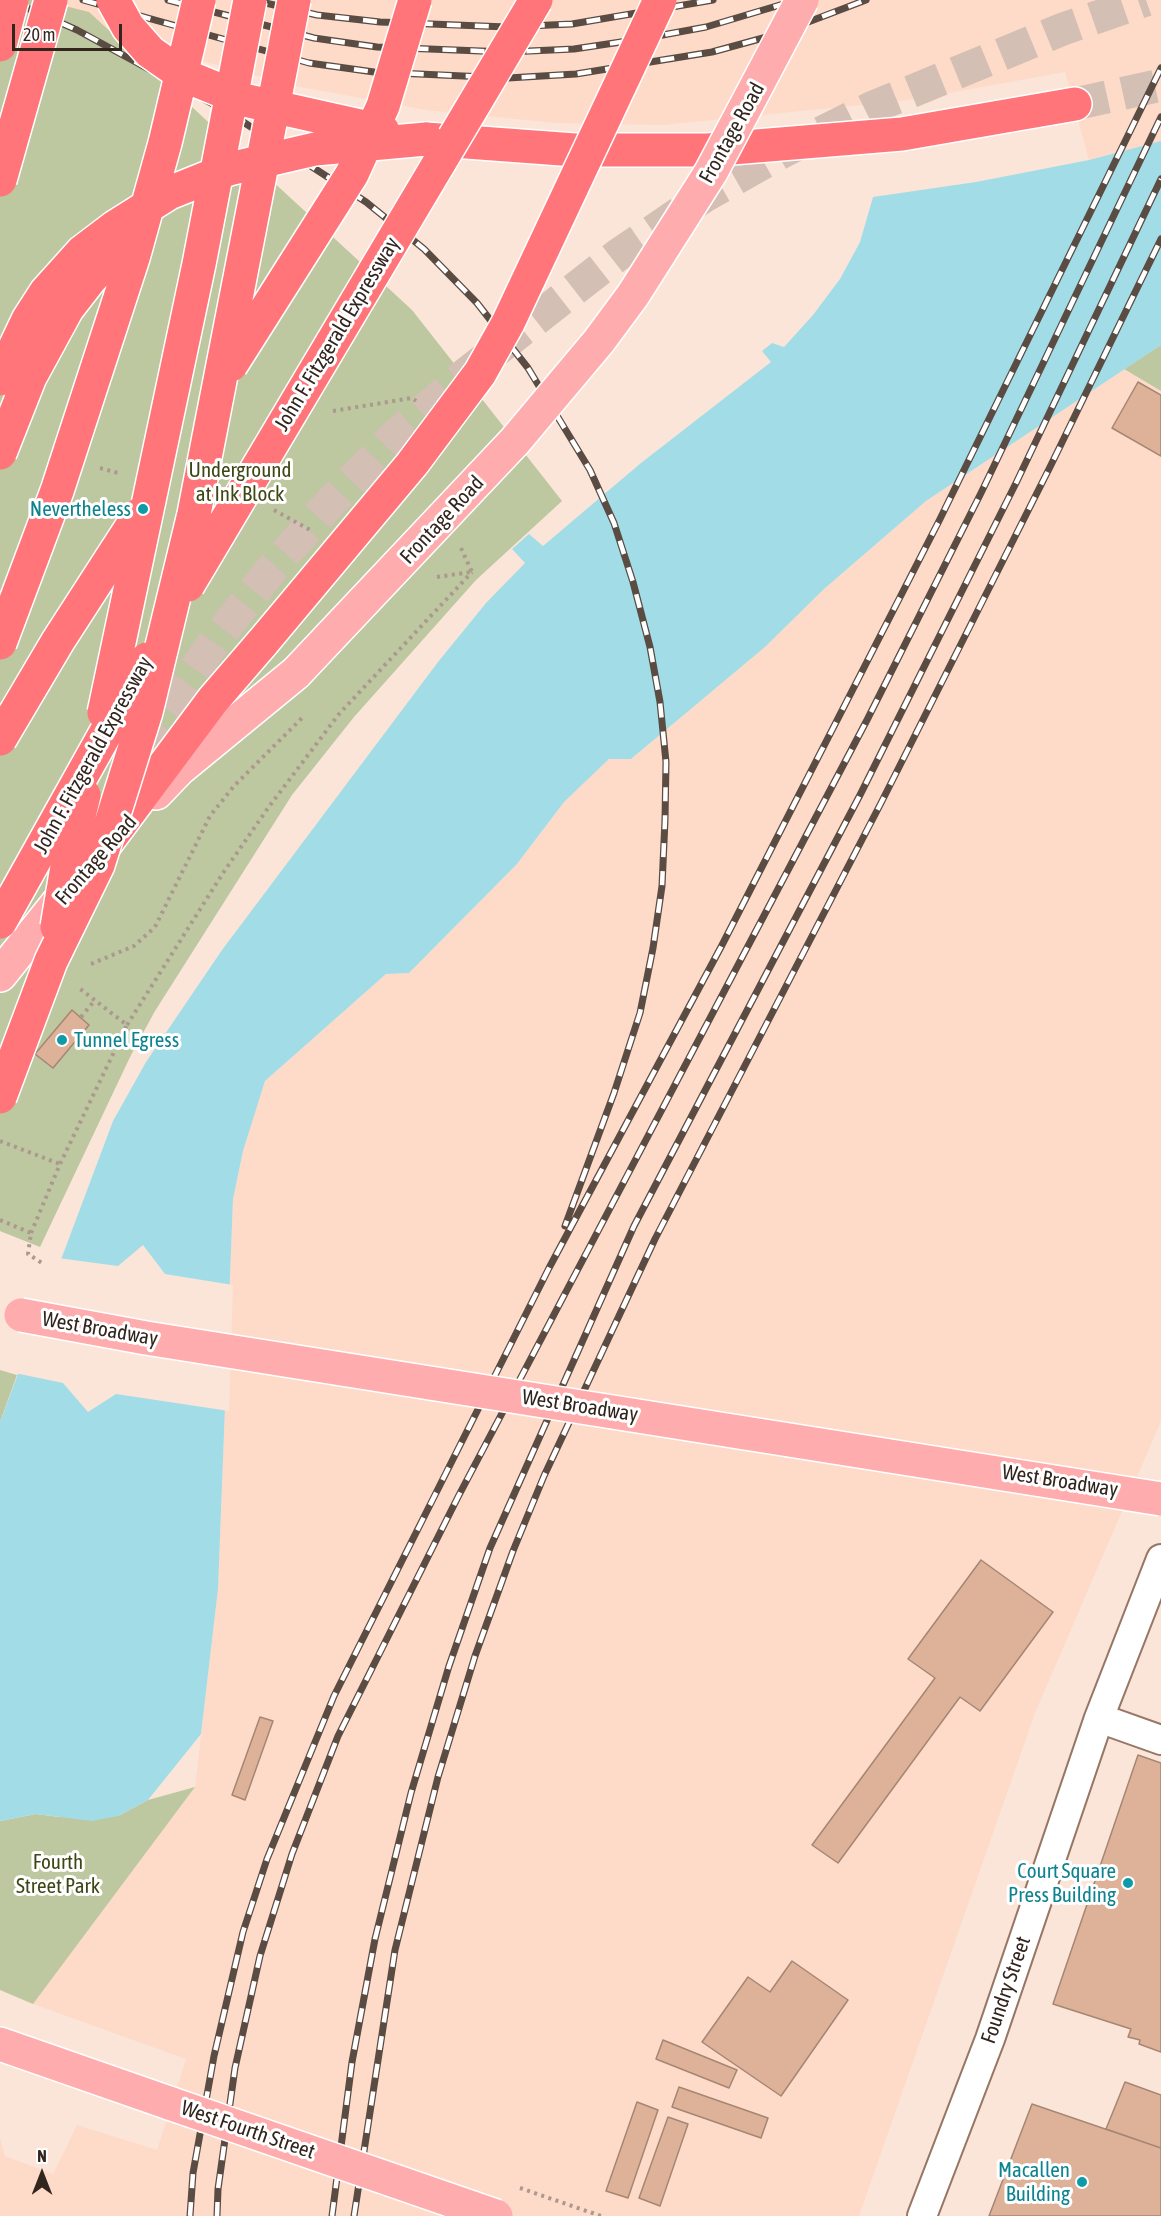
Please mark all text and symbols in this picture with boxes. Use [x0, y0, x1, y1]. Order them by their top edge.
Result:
scale bar [15, 12, 124, 50]
text: 20 m [23, 24, 55, 45]
street label: Frontage Road [694, 78, 770, 188]
street label: John F. Fitzgerald Expressway [269, 233, 405, 435]
park label: Underground at Ink Block [188, 457, 292, 507]
street label: Frontage Road [395, 471, 489, 569]
place label: Nevertheless [30, 496, 131, 522]
marker: Nevertheless [136, 502, 150, 516]
street label: John F. Fitzgerald Expressway [28, 652, 158, 858]
street label: Frontage Road [50, 810, 142, 910]
place label: Tunnel Egress [74, 1027, 179, 1053]
marker: Tunnel Egress [55, 1033, 69, 1047]
street label: West Broadway [40, 1306, 160, 1352]
street label: West Broadway [520, 1384, 640, 1428]
street label: West Broadway [1000, 1459, 1120, 1503]
park label: Fourth Street Park [16, 1849, 100, 1899]
place label: Court Square Press Building [1008, 1858, 1116, 1908]
marker: Court Square Press Building [1121, 1876, 1135, 1890]
street label: Foundry Street [976, 1933, 1036, 2047]
street label: West Fourth Street [178, 2095, 318, 2165]
north arrow [12, 2144, 72, 2204]
text: N [37, 2147, 47, 2165]
place label: Macallen Building [998, 2157, 1070, 2207]
marker: Macallen Building [1075, 2175, 1089, 2189]

